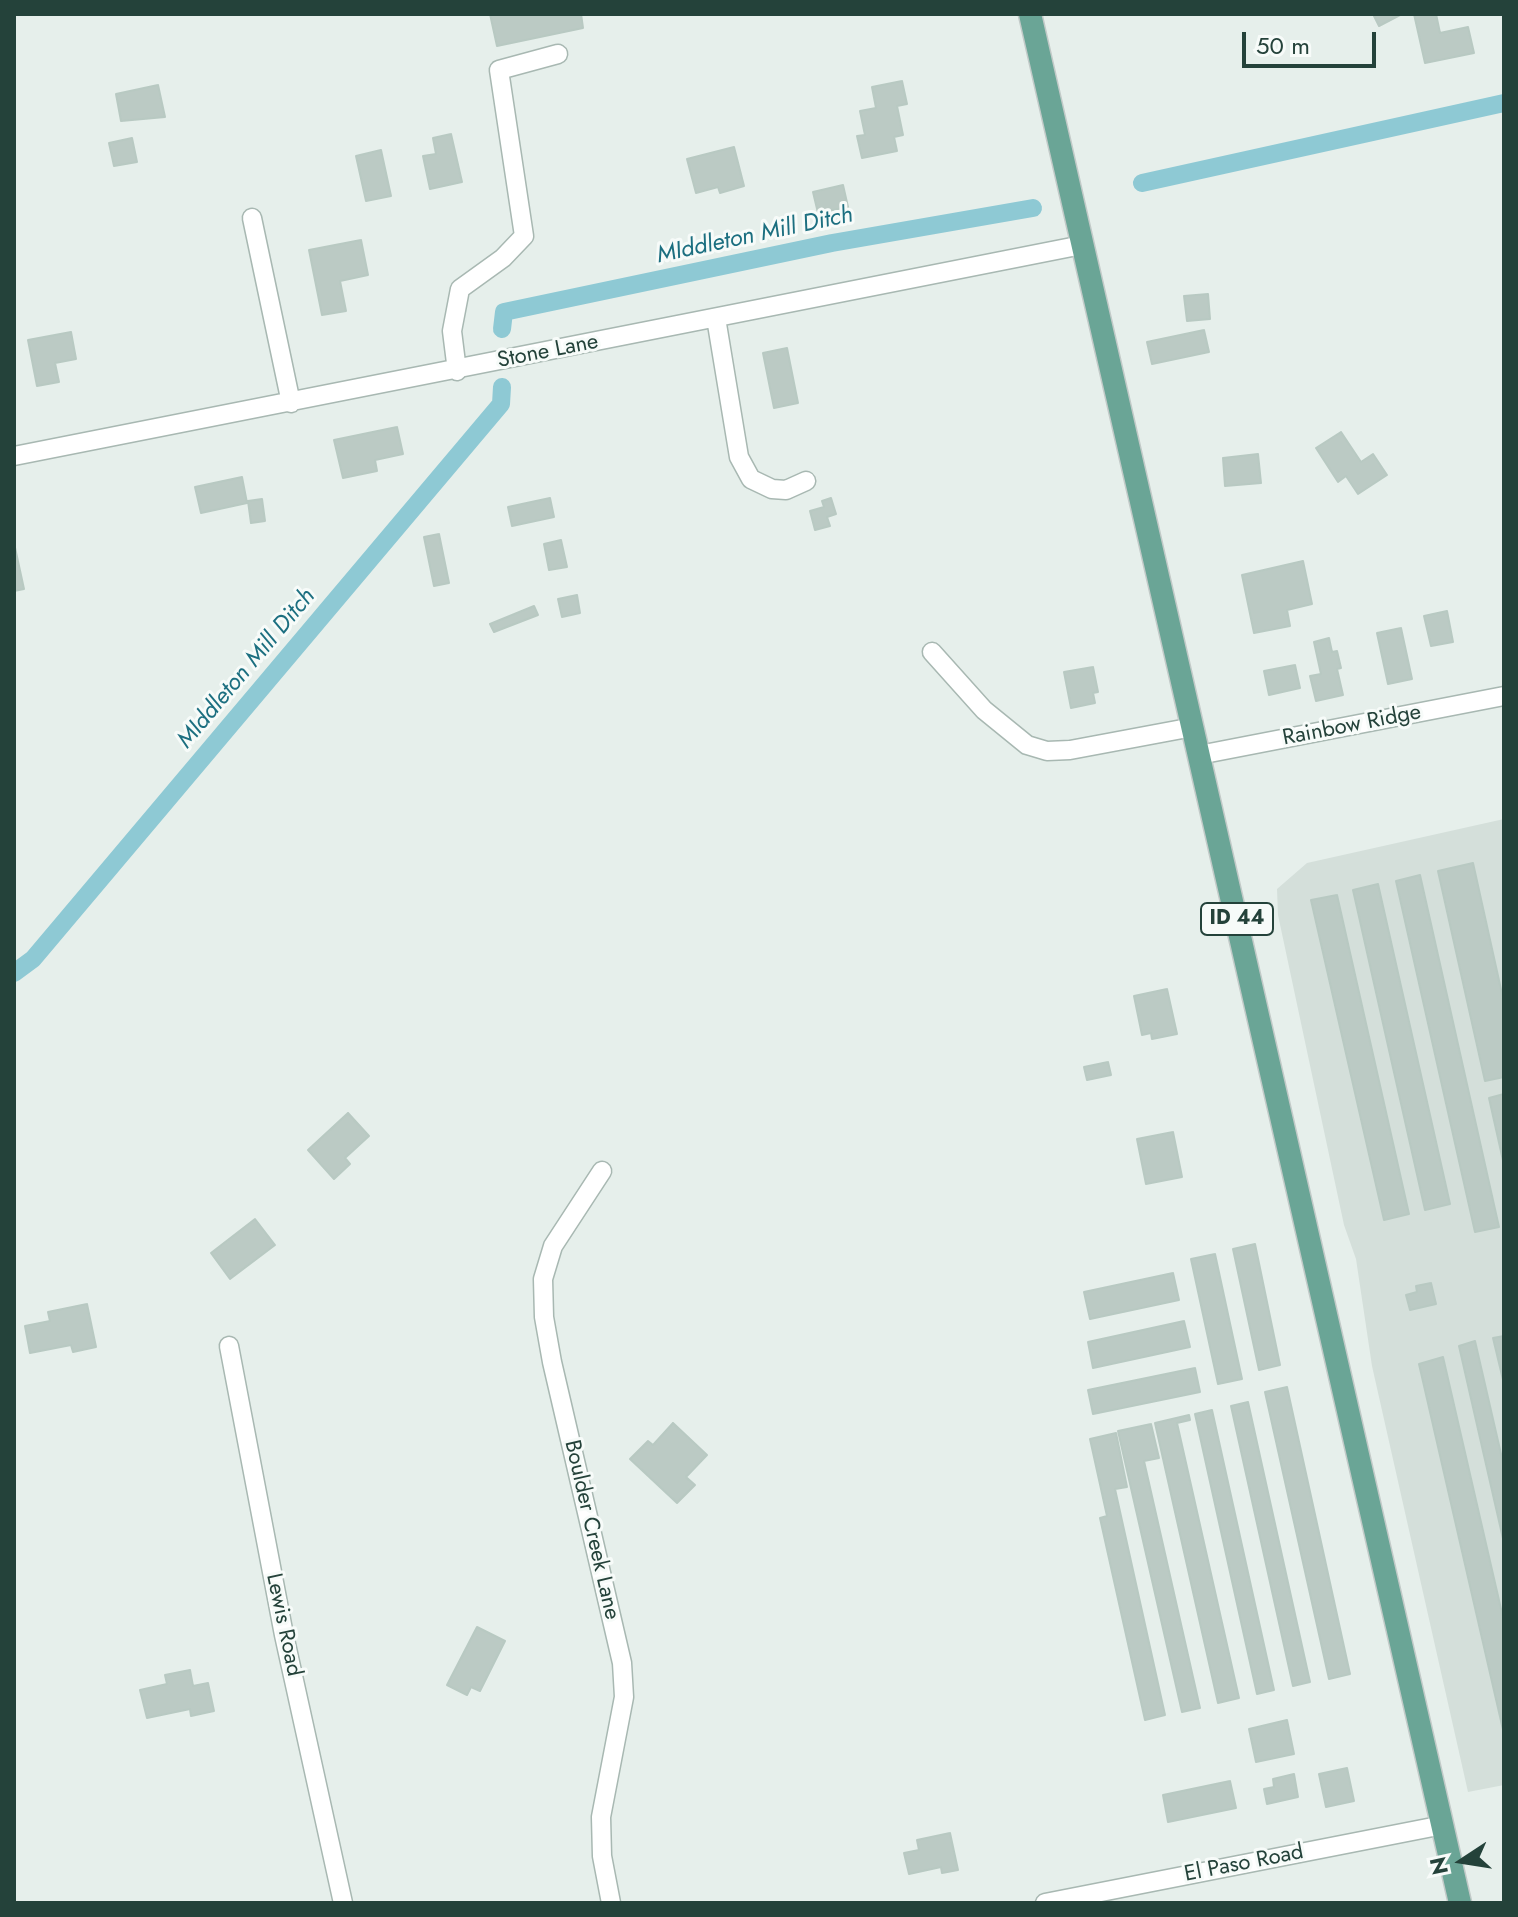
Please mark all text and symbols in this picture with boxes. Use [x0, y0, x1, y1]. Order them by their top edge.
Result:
scale bar [1246, 16, 1380, 66]
text: 50 m [1256, 28, 1310, 63]
water label: MIddleton Mill Ditch [654, 201, 856, 271]
street label: Stone Lane [495, 329, 601, 375]
water label: MIddleton Mill Ditch [172, 583, 322, 755]
street label: Rainbow Ridge [1281, 700, 1423, 752]
road number: ID 44 [1201, 903, 1273, 935]
street label: Boulder Creek Lane [557, 1438, 625, 1622]
street label: Lewis Road [259, 1571, 307, 1679]
north arrow [1422, 1821, 1502, 1901]
street label: El Paso Road [1182, 1840, 1306, 1888]
text: N [1421, 1854, 1456, 1878]

